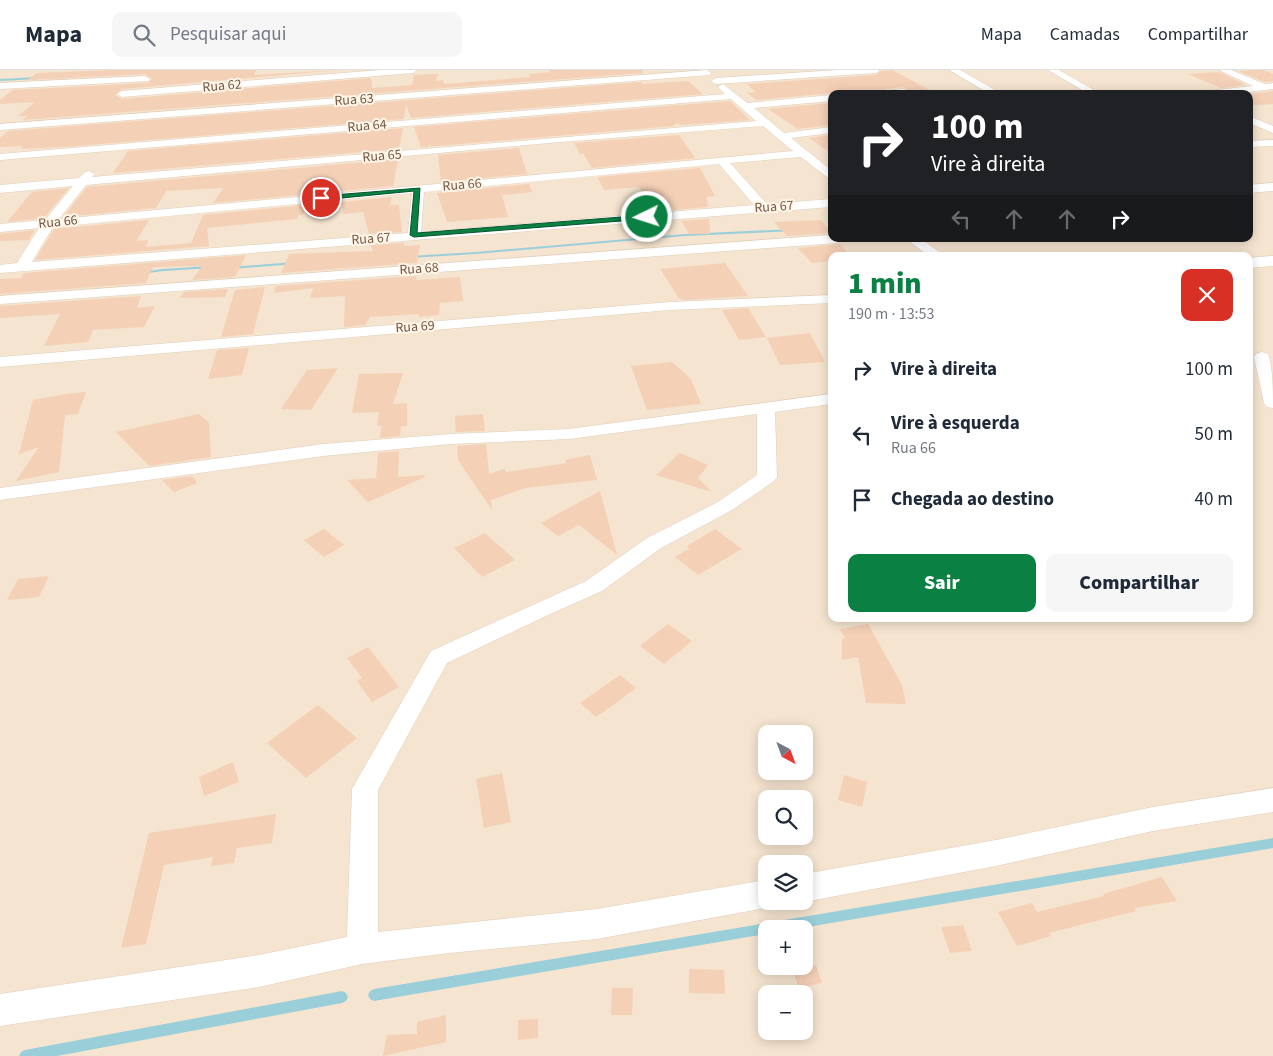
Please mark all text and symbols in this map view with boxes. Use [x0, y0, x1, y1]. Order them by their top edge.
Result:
search box [112, 12, 462, 57]
text: Mapa [25, 17, 82, 52]
icon: search [130, 21, 158, 49]
text: Pesquisar aqui [170, 21, 286, 48]
text: Mapa [981, 22, 1022, 47]
text: Camadas [1050, 22, 1120, 47]
text: Compartilhar [1148, 22, 1248, 47]
street label: Rua 62 [202, 74, 243, 98]
street label: Rua 63 [334, 89, 374, 111]
text: 100 m [931, 102, 1023, 152]
icon: right [848, 110, 913, 175]
street label: Rua 64 [347, 114, 388, 138]
street label: Rua 65 [362, 144, 403, 168]
text: Vire à direita [931, 148, 1045, 180]
street label: Rua 66 [442, 173, 483, 197]
pin [300, 177, 342, 219]
icon: arrive [307, 184, 335, 212]
position arrow [620, 190, 672, 242]
street label: Rua 67 [754, 196, 794, 218]
icon: left [947, 205, 975, 233]
icon: ahead [1000, 205, 1028, 233]
icon: ahead [1053, 205, 1081, 233]
icon: right [1106, 205, 1134, 233]
street label: Rua 66 [37, 210, 79, 234]
street label: Rua 67 [351, 228, 391, 250]
street label: Rua 68 [399, 258, 439, 280]
text: 1 min [848, 262, 922, 305]
button: close [1181, 269, 1233, 321]
text: 190 m · 13:53 [848, 303, 935, 325]
street label: Rua 69 [395, 316, 435, 338]
icon: right [848, 356, 876, 384]
text: Vire à direita [891, 356, 997, 383]
text: 100 m [1185, 356, 1233, 383]
text: Vire à esquerda [891, 410, 1020, 437]
icon: left [848, 421, 876, 449]
text: 50 m [1195, 421, 1233, 448]
text: Rua 66 [891, 437, 936, 459]
icon: arrive [848, 486, 876, 514]
text: Chegada ao destino [891, 486, 1054, 513]
text: 40 m [1195, 486, 1233, 513]
button: Sair [848, 554, 1036, 612]
button: Compartilhar [1046, 554, 1233, 612]
north arrow [758, 725, 812, 780]
map controls [758, 725, 813, 1040]
button: search [758, 790, 813, 845]
button: layers [758, 855, 813, 910]
button: + [758, 920, 813, 975]
button: − [758, 985, 813, 1040]

